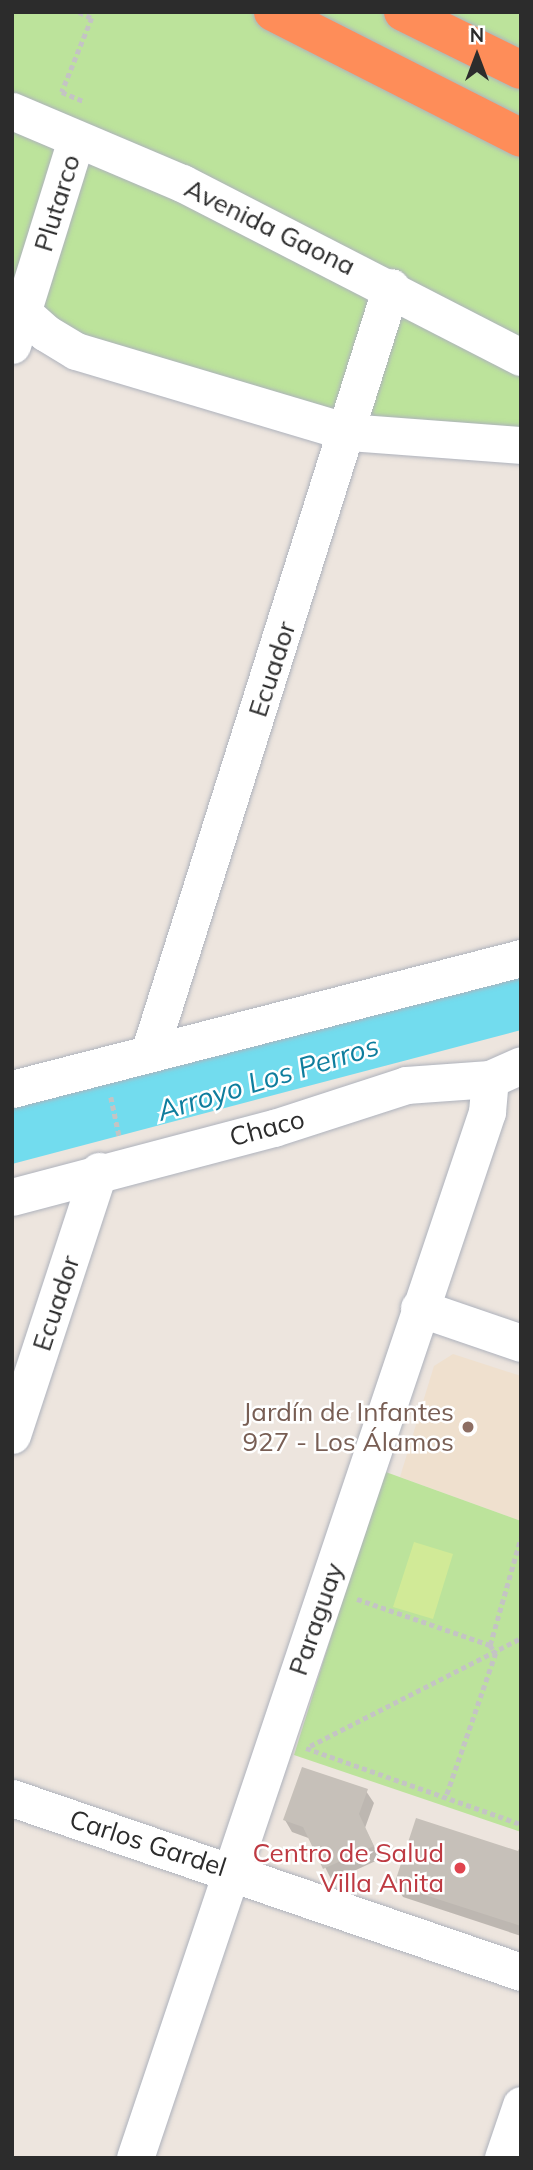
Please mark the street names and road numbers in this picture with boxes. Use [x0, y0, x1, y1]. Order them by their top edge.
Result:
street label: Plutarco [28, 151, 86, 255]
street label: Avenida Gaona [180, 172, 360, 282]
street label: Ecuador [242, 617, 302, 721]
street label: Chaco [226, 1103, 308, 1153]
street label: Ecuador [26, 1251, 86, 1355]
street label: Paraguay [282, 1559, 350, 1679]
street label: Carlos Gardel [66, 1803, 230, 1883]

